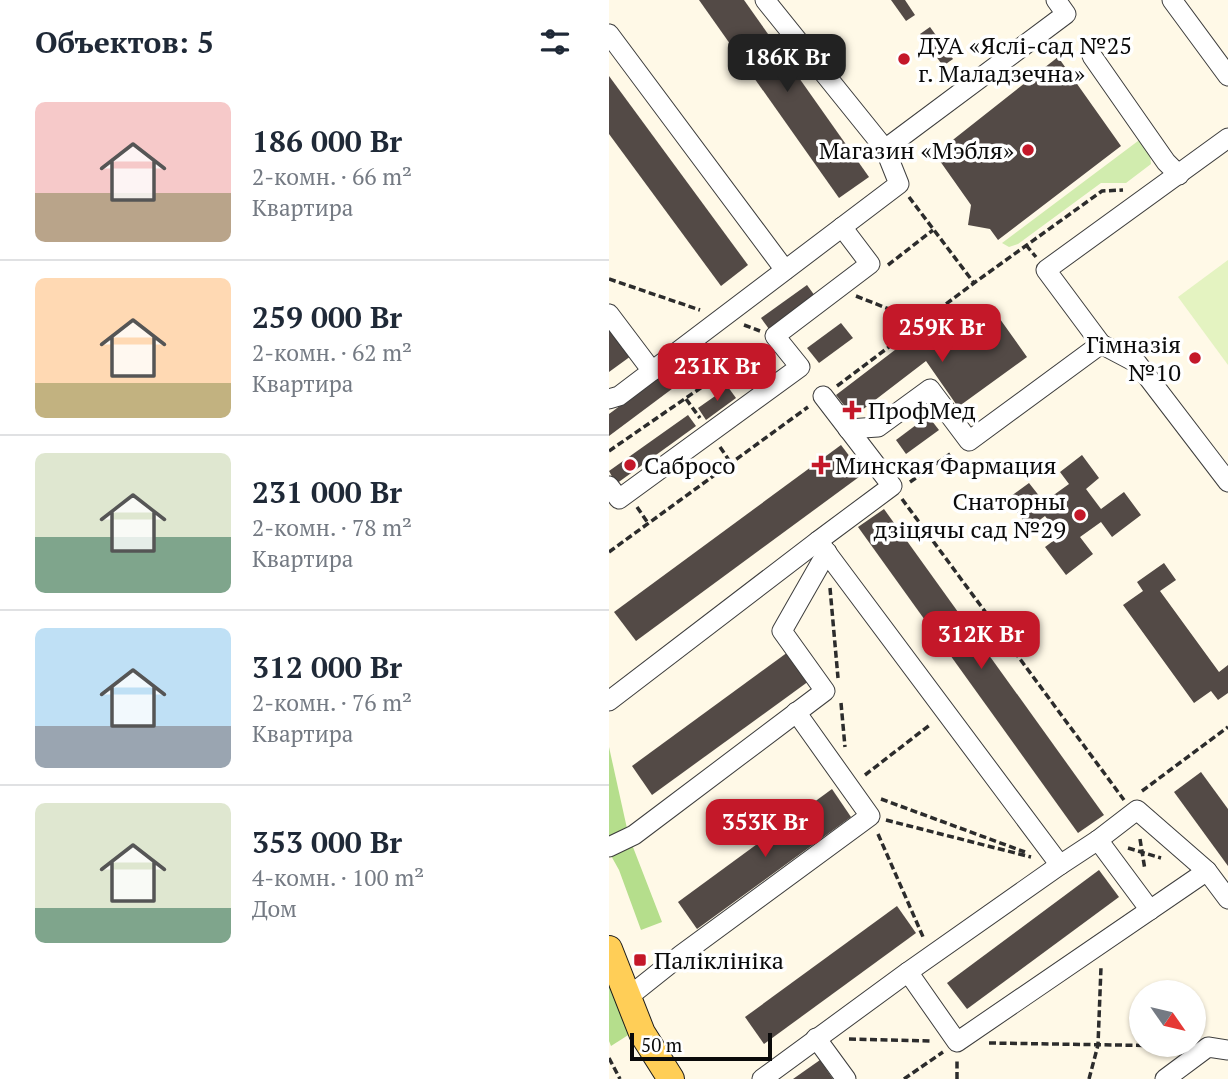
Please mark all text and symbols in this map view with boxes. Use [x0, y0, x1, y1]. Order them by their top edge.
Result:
text: Объектов: 5 [35, 22, 214, 62]
icon: filters [536, 23, 574, 61]
place label: ДУА «Яслі-сад №25 г. Маладзечна» [918, 29, 1132, 89]
pin: 186K Br [722, 34, 852, 94]
text: 186K Br [744, 41, 830, 72]
marker: ДУА «Яслі-сад №25 г. Маладзечна» [896, 51, 912, 67]
text: 186 000 Br [252, 121, 402, 161]
icon: home [91, 130, 175, 214]
place label: Магазин «Мэбля» [819, 134, 1014, 166]
marker: Магазин «Мэбля» [1020, 142, 1036, 158]
text: 2-комн. · 66 m² [252, 161, 412, 192]
text: Квартира [252, 192, 353, 223]
text: 259 000 Br [252, 297, 402, 337]
pin: 259K Br [877, 304, 1007, 364]
icon: home [91, 306, 175, 390]
text: 259K Br [899, 311, 985, 342]
place label: Гімназія №10 [1086, 328, 1181, 388]
text: 2-комн. · 62 m² [252, 337, 412, 368]
pin: 231K Br [652, 344, 782, 403]
text: 231K Br [674, 350, 760, 381]
marker: Гімназія №10 [1187, 350, 1203, 366]
text: Квартира [252, 368, 353, 399]
place label: ПрофМед [868, 394, 976, 426]
marker: ПрофМед [842, 400, 862, 420]
place label: Сабросо [644, 449, 735, 481]
place label: Минская Фармация [835, 449, 1056, 481]
marker: Сабросо [622, 457, 638, 473]
marker: Минская Фармация [813, 457, 829, 473]
text: 231 000 Br [252, 472, 402, 512]
icon: home [91, 481, 175, 565]
place label: Снаторны дзіцячы сад №29 [874, 485, 1066, 545]
marker: Снаторны дзіцячы сад №29 [1072, 507, 1088, 523]
text: 2-комн. · 78 m² [252, 512, 412, 543]
text: Квартира [252, 543, 353, 574]
pin: 312K Br [916, 612, 1046, 671]
text: 312K Br [938, 618, 1024, 649]
text: 312 000 Br [252, 647, 402, 687]
icon: home [91, 656, 175, 740]
text: 2-комн. · 76 m² [252, 687, 412, 718]
text: Квартира [252, 718, 353, 749]
pin: 353K Br [700, 800, 830, 859]
text: 353K Br [722, 806, 808, 837]
text: 353 000 Br [252, 822, 402, 862]
icon: home [91, 831, 175, 915]
text: 4-комн. · 100 m² [252, 862, 424, 893]
text: Дом [252, 893, 297, 924]
place label: Паліклініка [654, 944, 784, 976]
marker: Паліклініка [632, 952, 648, 968]
north arrow [1129, 980, 1206, 1057]
map controls [1129, 980, 1206, 1057]
scale bar [630, 1030, 772, 1062]
text: 50 m [641, 1032, 682, 1057]

